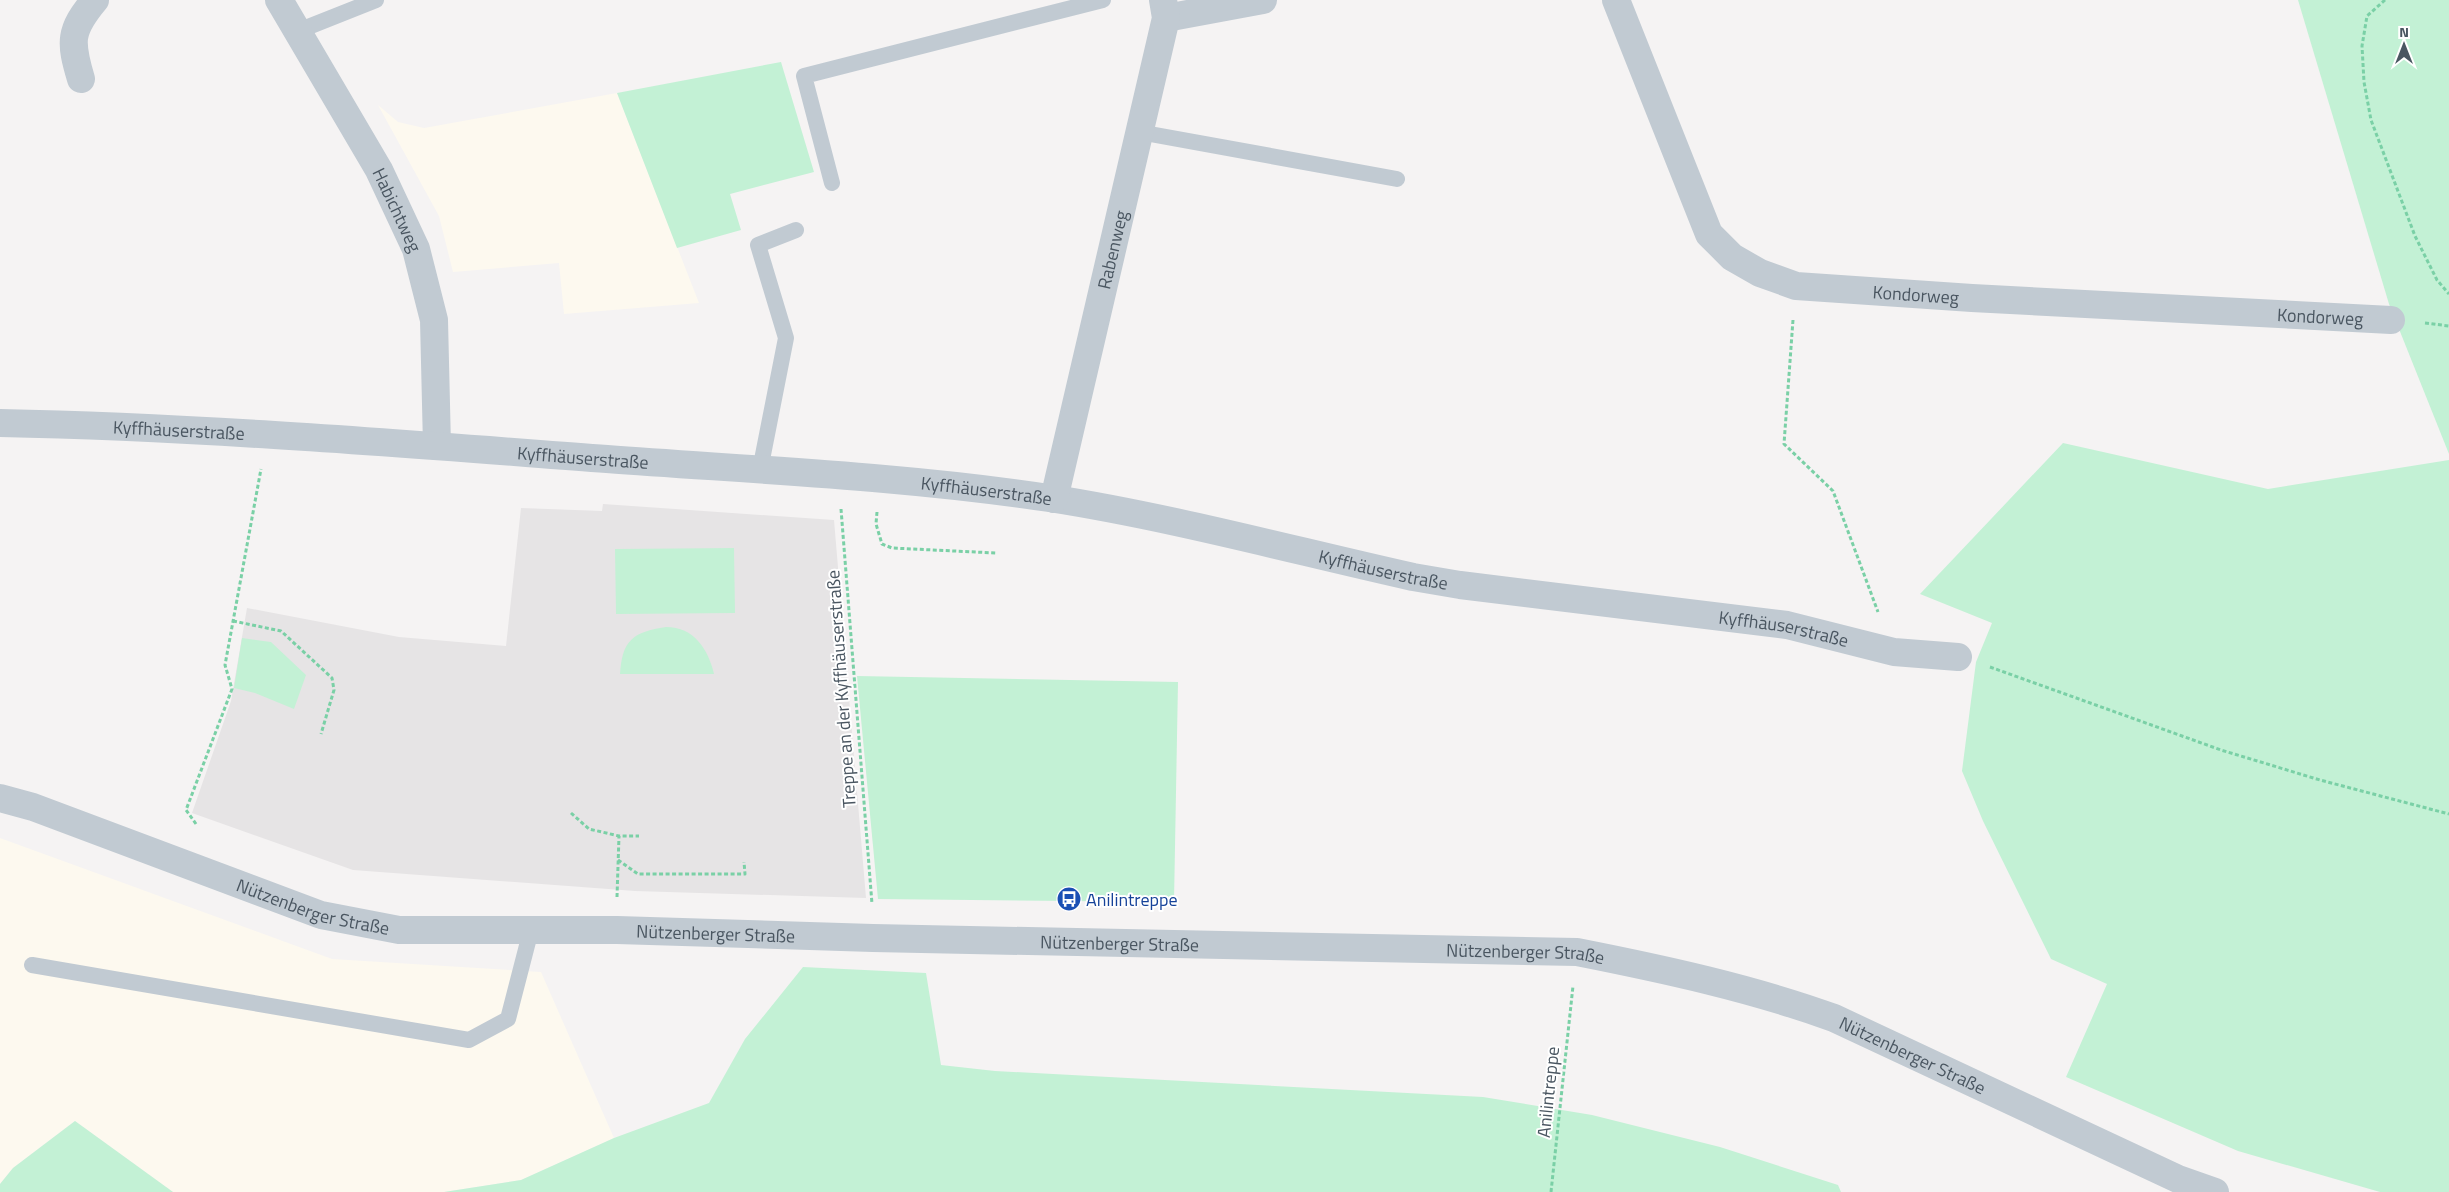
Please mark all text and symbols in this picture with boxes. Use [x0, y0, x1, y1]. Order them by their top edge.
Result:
north arrow [2379, 20, 2429, 70]
text: N [2399, 21, 2409, 42]
street label: Habichtweg [366, 163, 429, 256]
street label: Rabenweg [1090, 208, 1134, 292]
street label: Kondorweg [1872, 278, 1960, 311]
street label: Kondorweg [2276, 301, 2364, 332]
street label: Kyffhäuserstraße [112, 413, 245, 447]
street label: Kyffhäuserstraße [516, 439, 649, 475]
street label: Kyffhäuserstraße [920, 469, 1054, 512]
street label: Kyffhäuserstraße [1316, 542, 1450, 596]
street label: Treppe an der Kyffhäuserstraße [819, 569, 863, 809]
street label: Kyffhäuserstraße [1717, 603, 1852, 654]
street label: Nützenberger Straße [233, 871, 392, 941]
bus stop icon: Anilintreppe [1056, 886, 1082, 912]
place label: Anilintreppe [1086, 886, 1178, 913]
street label: Nützenberger Straße [636, 917, 796, 949]
street label: Nützenberger Straße [1040, 928, 1199, 958]
street label: Nützenberger Straße [1446, 936, 1607, 971]
street label: Nützenberger Straße [1835, 1009, 1990, 1101]
street label: Anilintreppe [1530, 1045, 1566, 1139]

